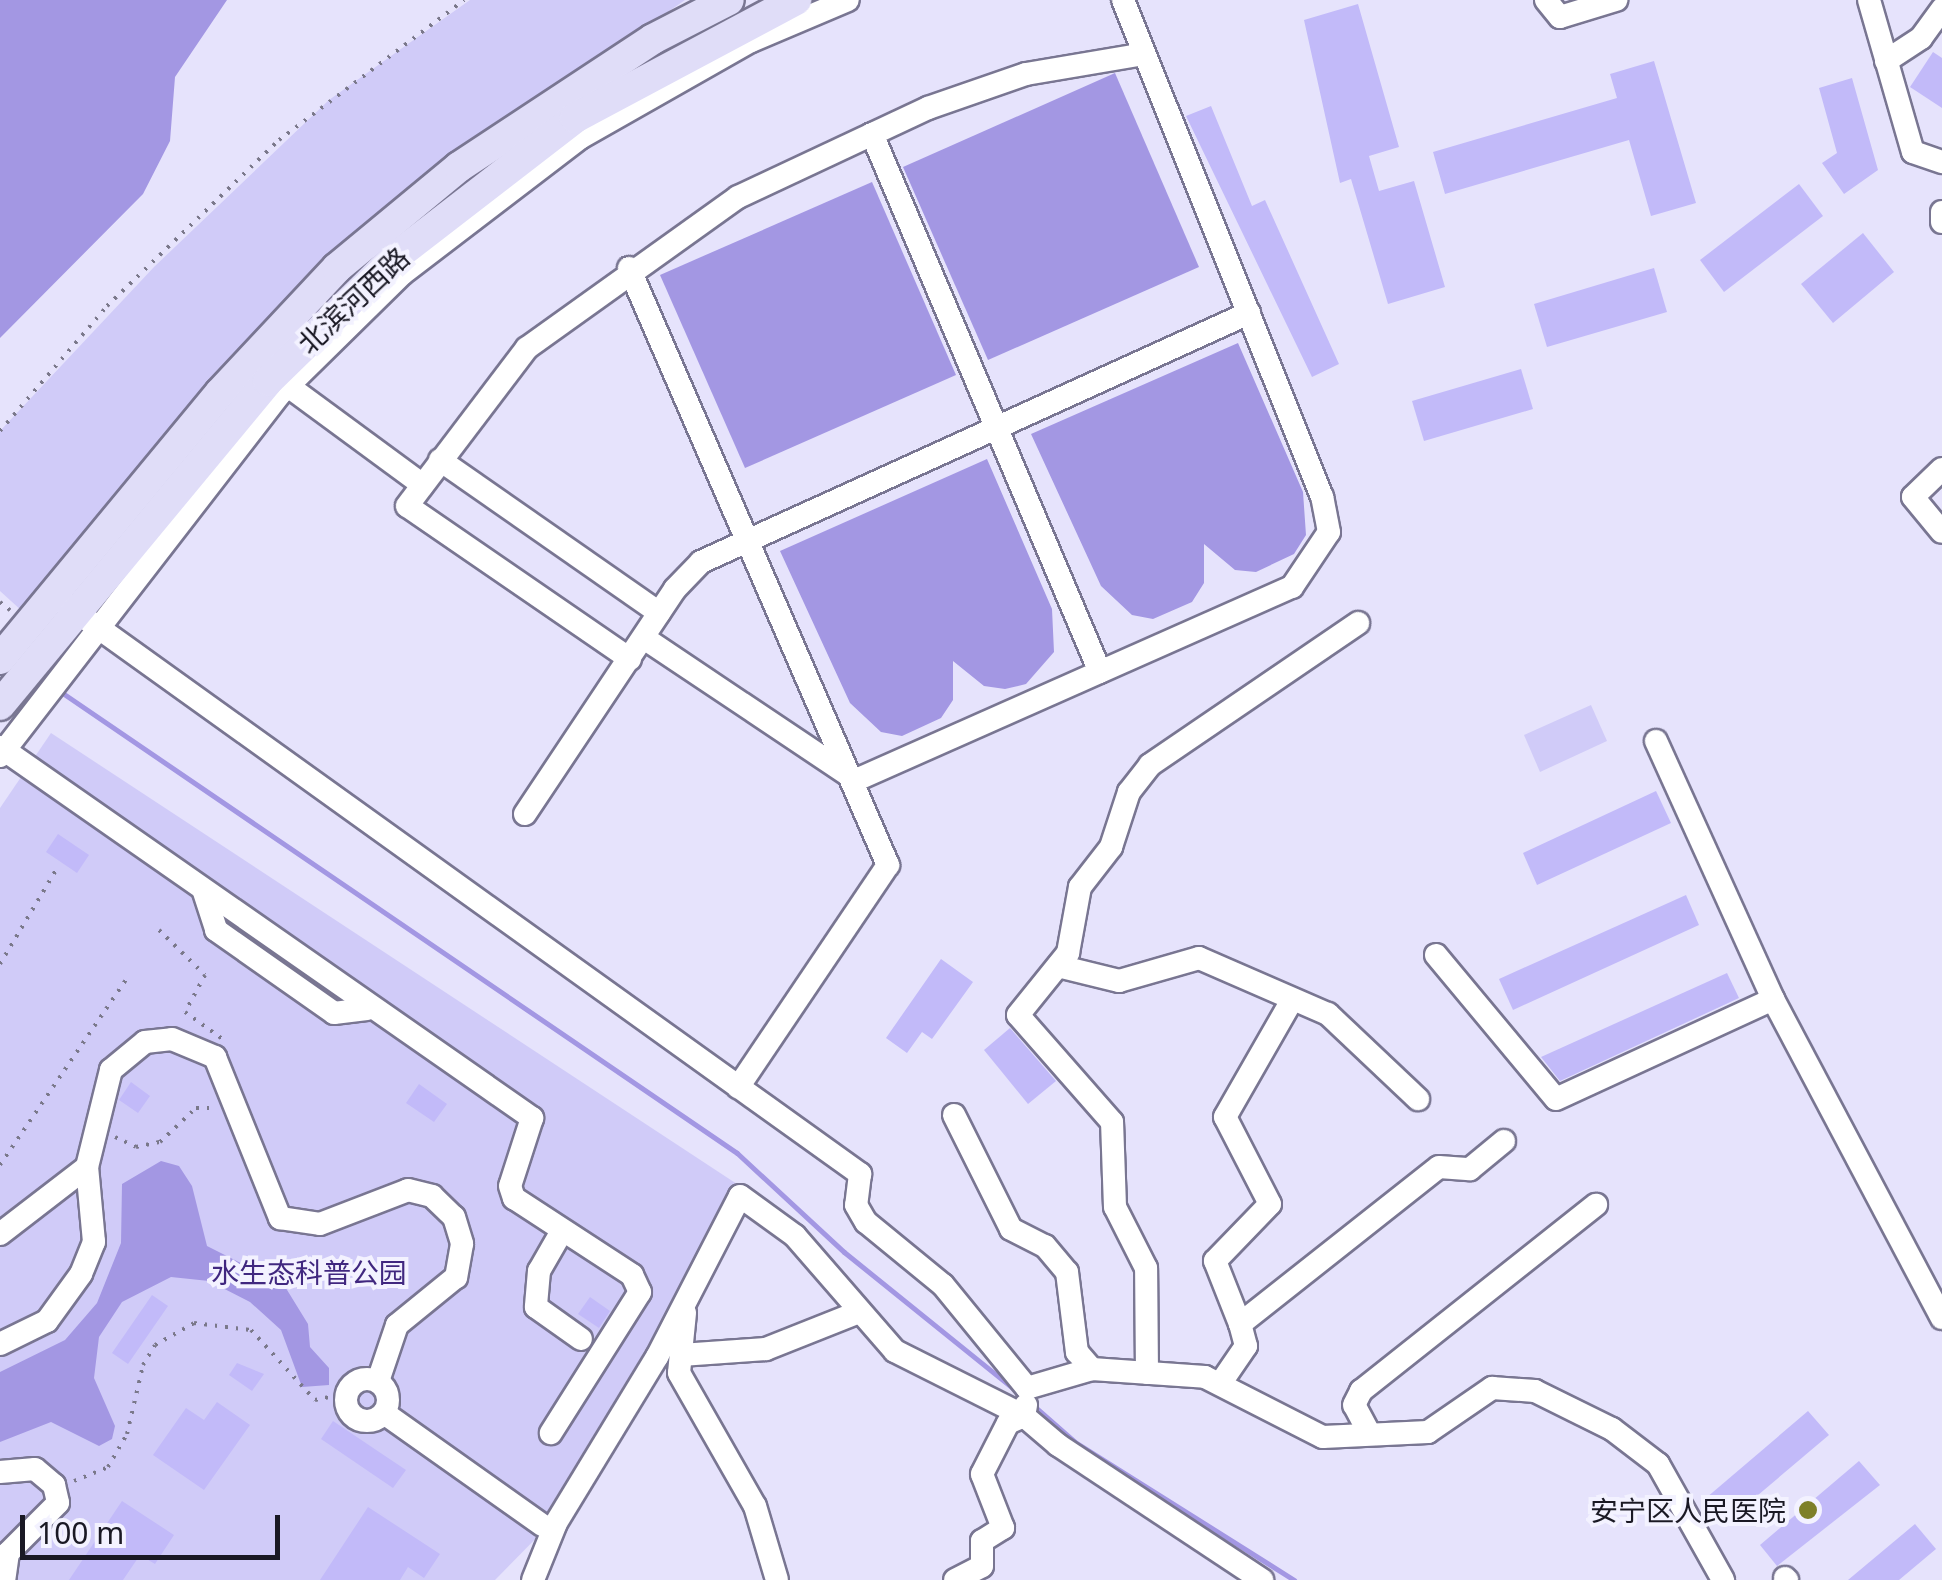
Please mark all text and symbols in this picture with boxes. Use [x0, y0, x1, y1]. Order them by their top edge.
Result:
street label: 北滨河西路 [290, 240, 416, 360]
park label: 水生态科普公园 [211, 1255, 407, 1289]
place label: 安宁区人民医院 [1590, 1493, 1786, 1527]
scale bar [25, 1495, 285, 1557]
marker: 安宁区人民医院 [1795, 1497, 1821, 1523]
text: 100 m [37, 1512, 124, 1553]

